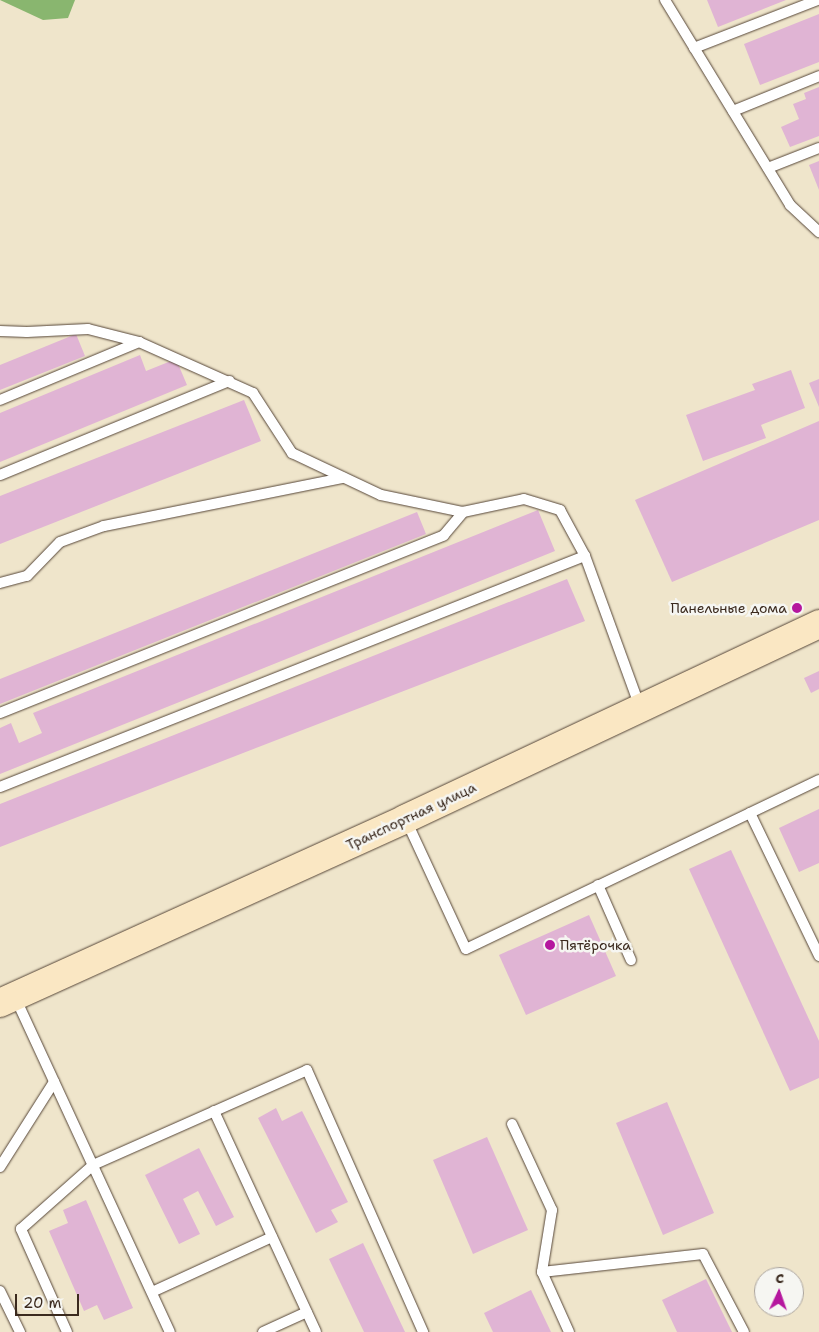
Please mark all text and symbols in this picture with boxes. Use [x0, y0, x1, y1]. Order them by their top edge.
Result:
place label: Панельные дома [671, 600, 787, 616]
marker: Панельные дома [791, 602, 803, 614]
street label: Транспортная улица [343, 779, 479, 853]
place label: Пятёрочка [560, 937, 631, 953]
marker: Пятёрочка [544, 939, 556, 951]
north arrow [754, 1267, 804, 1317]
text: С [775, 1269, 784, 1287]
scale bar [18, 1284, 81, 1316]
text: 20 m [23, 1293, 62, 1313]

